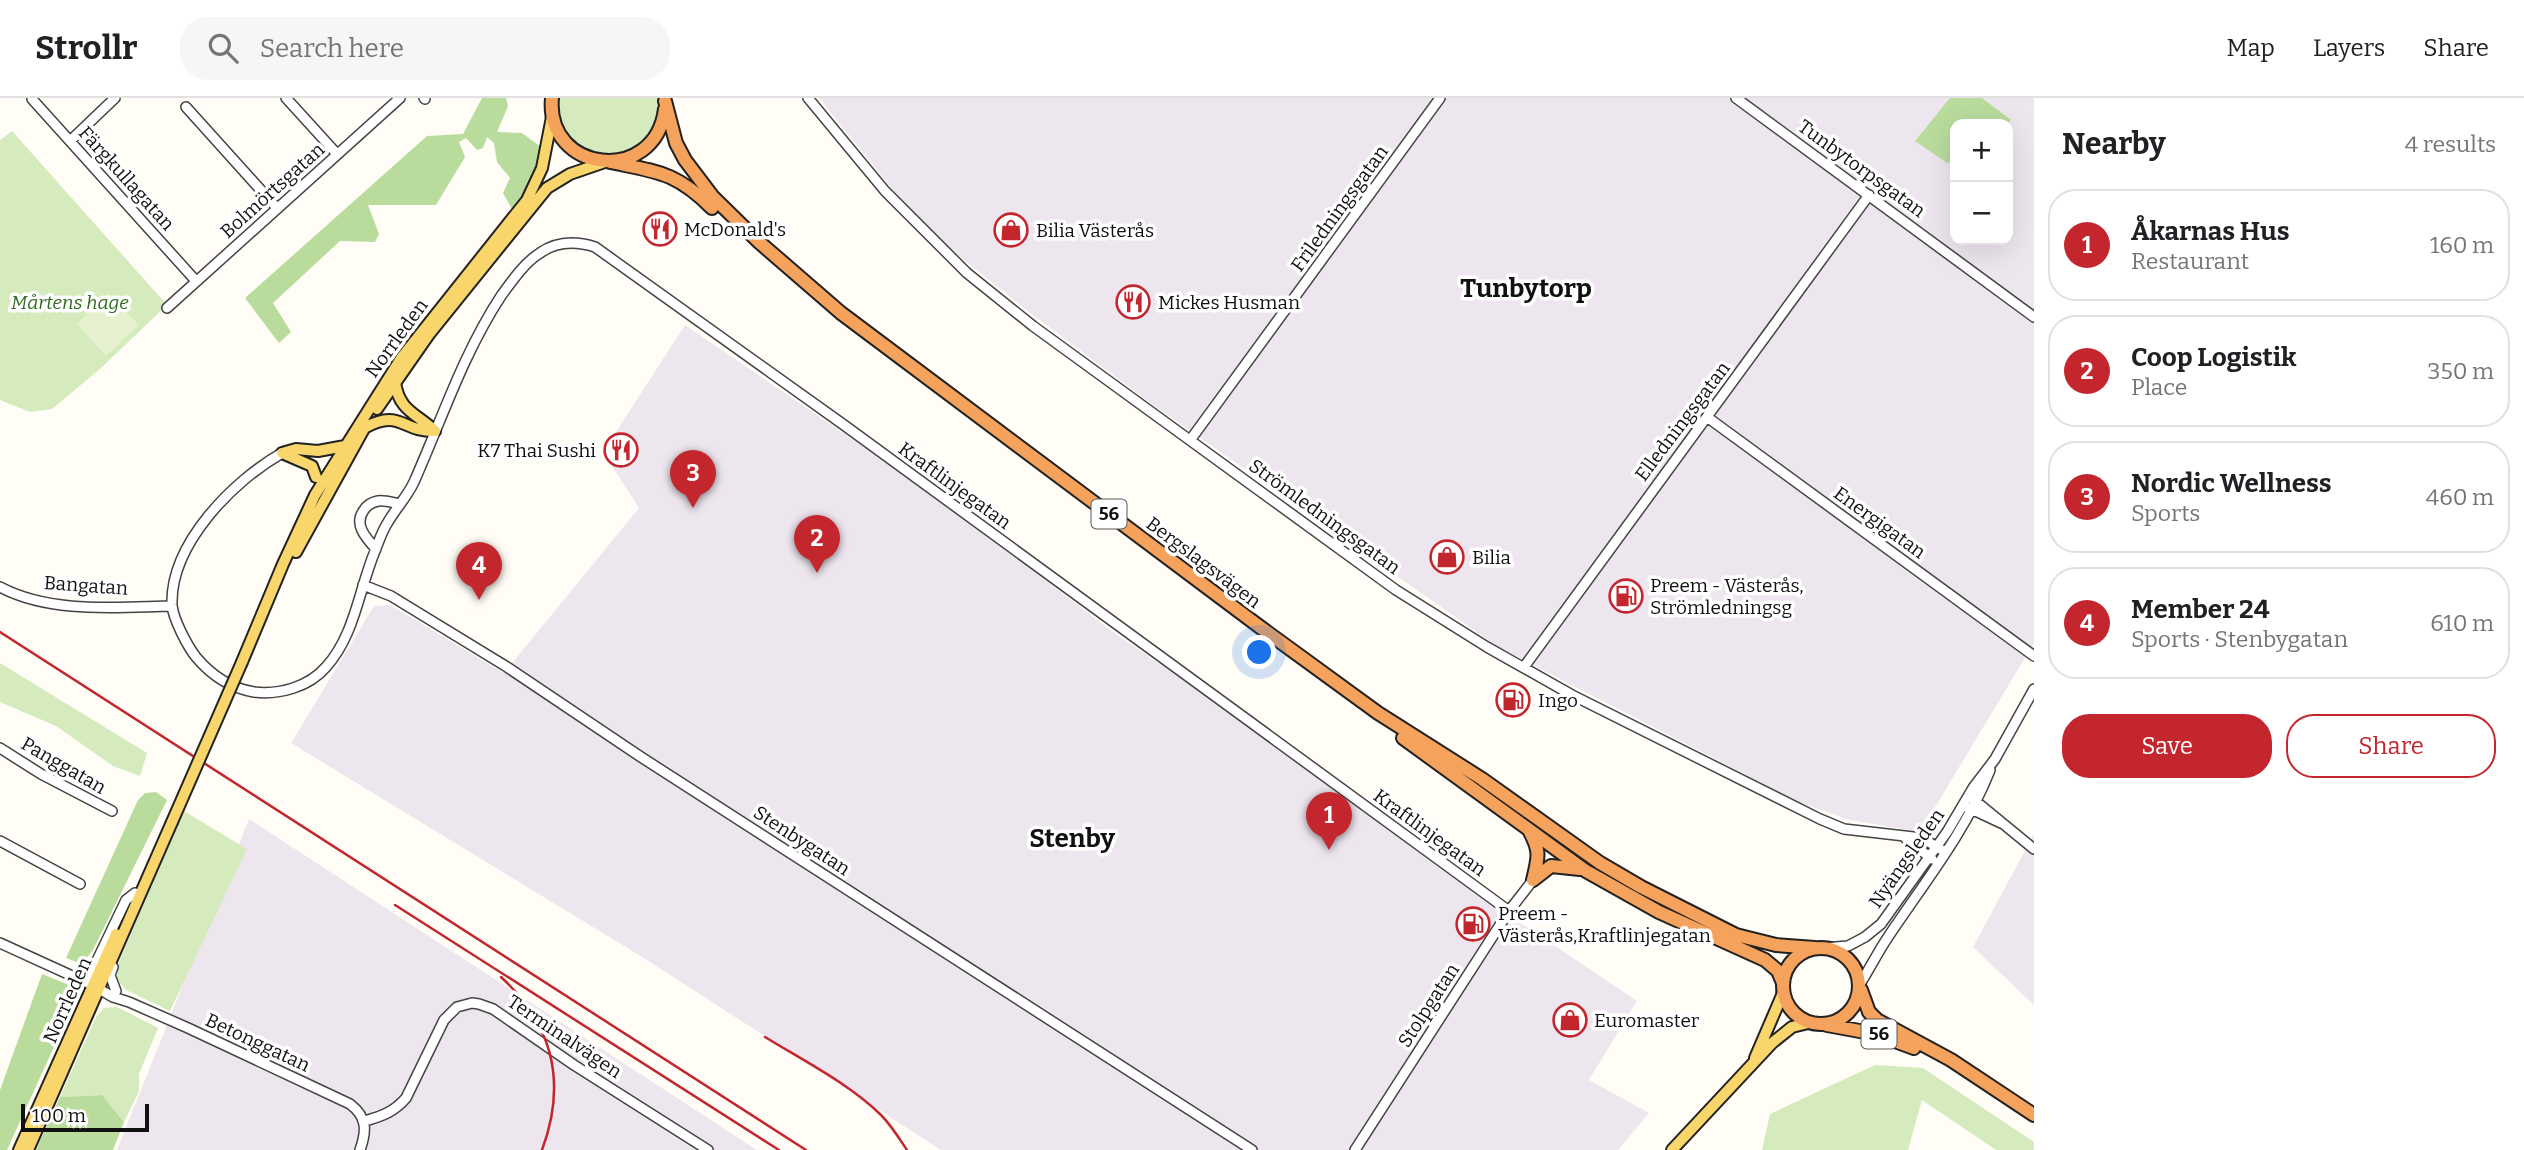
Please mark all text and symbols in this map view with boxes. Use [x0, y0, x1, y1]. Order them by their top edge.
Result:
search box [180, 17, 670, 80]
text: Strollr [35, 28, 138, 68]
icon: search [204, 29, 242, 67]
text: Search here [260, 33, 404, 64]
text: Map [2227, 34, 2275, 62]
text: Layers [2313, 34, 2385, 62]
text: Share [2423, 34, 2489, 62]
street label: Tunbytorpsgatan [1794, 115, 1930, 222]
map controls [1950, 119, 2013, 245]
button: + [1950, 119, 2013, 182]
street label: Färgkullagatan [74, 122, 179, 235]
text: Nearby [2062, 126, 2166, 162]
text: 4 results [2405, 130, 2496, 158]
street label: Bolmörtsgatan [216, 138, 329, 243]
street label: Friledningsgatan [1286, 141, 1393, 276]
button: − [1950, 182, 2013, 245]
restaurant icon: McDonald's [641, 210, 679, 248]
shop icon: Bilia Västerås [992, 211, 1030, 249]
text: Åkarnas Hus [2131, 216, 2290, 247]
place label: McDonald's [684, 218, 786, 241]
place label: Bilia Västerås [1036, 219, 1154, 242]
text: 1 [2082, 231, 2092, 259]
text: 160 m [2430, 231, 2494, 259]
text: Restaurant [2131, 247, 2249, 275]
district label: Tunbytorp [1460, 273, 1592, 304]
restaurant icon: Mickes Husman [1114, 283, 1152, 321]
park label: Mårtens hage [11, 291, 129, 314]
place label: Mickes Husman [1158, 291, 1300, 314]
street label: Norrleden [360, 295, 433, 382]
text: Coop Logistik [2131, 342, 2297, 373]
street label: Elledningsgatan [1630, 357, 1735, 486]
text: 2 [2081, 357, 2093, 385]
text: 350 m [2427, 357, 2494, 385]
text: Place [2131, 373, 2187, 401]
restaurant icon: K7 Thai Sushi [602, 431, 640, 469]
street label: Kraftlinjegatan [894, 437, 1015, 534]
place label: K7 Thai Sushi [477, 439, 596, 462]
pin: 3 [670, 450, 716, 508]
street label: Strömledningsgatan [1245, 454, 1405, 579]
text: Nordic Wellness [2131, 468, 2332, 499]
street label: Energigatan [1829, 481, 1930, 563]
text: 3 [2080, 483, 2094, 511]
text: 460 m [2426, 483, 2494, 511]
text: Sports [2131, 499, 2200, 527]
road number: 56 [1092, 500, 1126, 528]
street label: Bergslagsvägen [1142, 512, 1266, 613]
pin: 2 [794, 515, 840, 573]
shop icon: Bilia [1428, 538, 1466, 576]
pin: 4 [456, 542, 502, 600]
place label: Bilia [1472, 546, 1511, 569]
street label: Bangatan [43, 571, 129, 600]
place label: Preem - Västerås, Strömledningsg [1650, 574, 1804, 619]
fuel station icon: Preem - Västerås, Strömledningsg [1607, 577, 1645, 615]
text: Member 24 [2131, 594, 2270, 625]
text: 4 [2080, 609, 2094, 637]
text: 610 m [2430, 609, 2494, 637]
text: Sports · Stenbygatan [2131, 625, 2348, 653]
your location [1242, 635, 1276, 669]
fuel station icon: Ingo [1494, 681, 1532, 719]
place label: Ingo [1538, 689, 1578, 712]
button: Save [2062, 714, 2272, 778]
button: Share [2286, 714, 2496, 778]
street label: Panggatan [17, 732, 110, 799]
street label: Kraftlinjegatan [1369, 784, 1490, 881]
pin: 1 [1306, 792, 1352, 850]
street label: Stenbygatan [749, 801, 854, 880]
street label: Nyängsleden [1864, 804, 1949, 912]
district label: Stenby [1029, 823, 1115, 854]
place label: Preem - Västerås,Kraftlinjegatan [1498, 902, 1711, 947]
fuel station icon: Preem - Västerås,Kraftlinjegatan [1454, 905, 1492, 943]
street label: Norrleden [38, 954, 97, 1047]
street label: Stolpgatan [1393, 959, 1464, 1052]
street label: Terminalvägen [503, 990, 626, 1083]
shop icon: Euromaster [1551, 1001, 1589, 1039]
street label: Betonggatan [202, 1008, 314, 1077]
place label: Euromaster [1594, 1009, 1700, 1032]
road number: 56 [1862, 1020, 1896, 1049]
scale bar [21, 1101, 149, 1133]
text: 100 m [32, 1104, 86, 1127]

